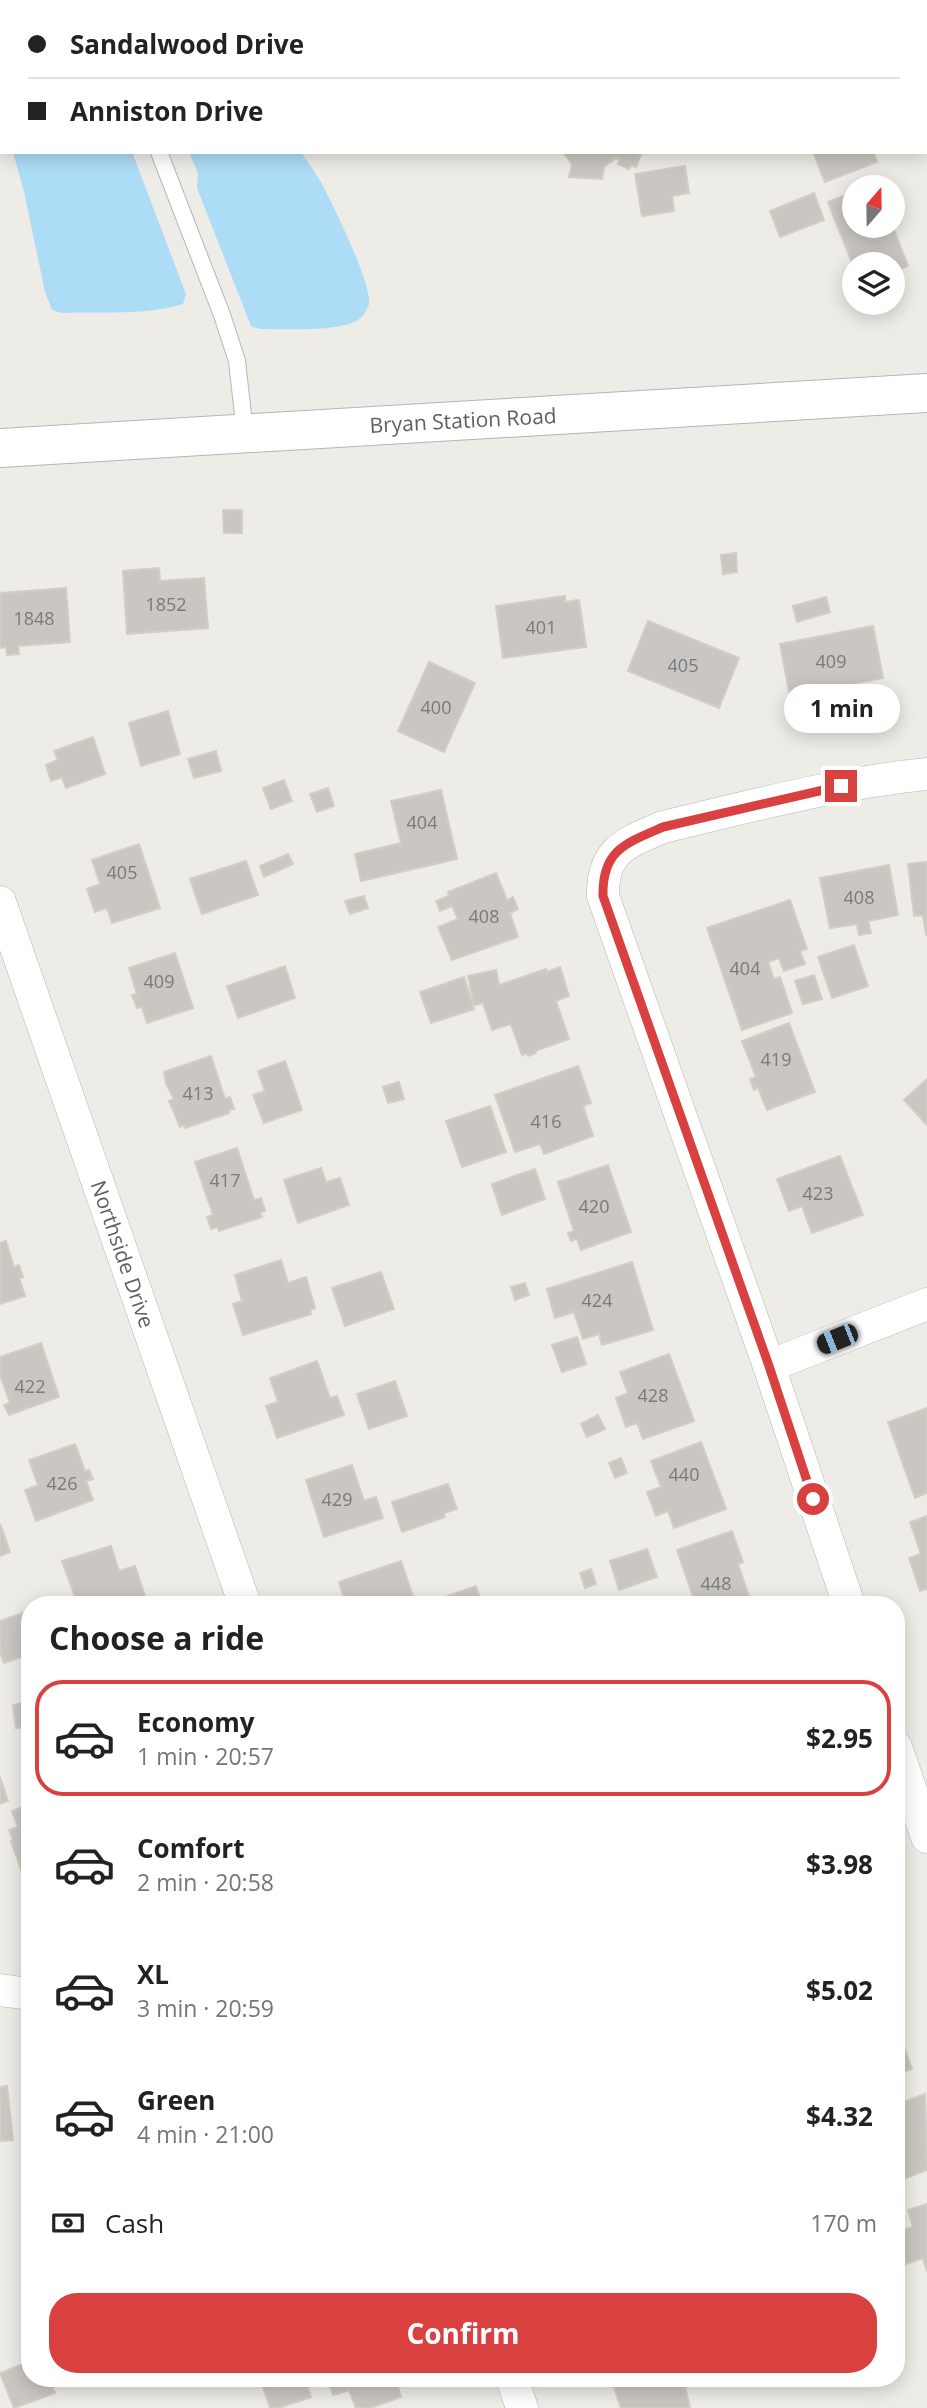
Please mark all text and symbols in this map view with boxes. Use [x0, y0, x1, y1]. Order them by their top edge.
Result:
text: Sandalwood Drive [70, 26, 304, 62]
text: Anniston Drive [70, 93, 263, 129]
north arrow [842, 175, 905, 238]
map controls [842, 175, 905, 315]
button: layers [842, 252, 905, 315]
street label: Bryan Station Road [369, 401, 557, 439]
house number: 1852 [145, 592, 187, 616]
house number: 1848 [13, 606, 55, 630]
house number: 401 [526, 615, 556, 639]
house number: 409 [816, 649, 846, 673]
house number: 405 [668, 653, 698, 677]
callout: 1 min [783, 684, 899, 734]
text: 1 min [810, 692, 874, 724]
house number: 400 [421, 695, 451, 719]
route end [825, 770, 857, 802]
house number: 404 [407, 810, 437, 834]
house number: 405 [107, 860, 137, 884]
house number: 408 [844, 885, 874, 909]
house number: 408 [469, 904, 499, 928]
house number: 404 [730, 956, 760, 980]
house number: 409 [144, 969, 174, 993]
house number: 419 [761, 1047, 791, 1071]
house number: 413 [183, 1081, 213, 1105]
house number: 416 [531, 1109, 561, 1133]
house number: 417 [210, 1168, 240, 1192]
street label: Northside Drive [85, 1177, 161, 1331]
house number: 423 [803, 1181, 833, 1205]
house number: 420 [579, 1194, 609, 1218]
house number: 424 [582, 1288, 612, 1312]
car [814, 1321, 861, 1357]
house number: 422 [15, 1374, 45, 1398]
house number: 428 [638, 1383, 668, 1407]
house number: 440 [669, 1462, 699, 1486]
house number: 426 [47, 1471, 77, 1495]
route start [797, 1483, 829, 1515]
house number: 429 [322, 1487, 352, 1511]
house number: 448 [701, 1571, 731, 1595]
text: Choose a ride [49, 1616, 264, 1659]
text: Economy [137, 1704, 255, 1740]
icon: car [53, 1707, 116, 1770]
text: $2.95 [806, 1720, 873, 1756]
text: 1 min · 20:57 [137, 1740, 274, 1772]
text: Comfort [137, 1830, 244, 1866]
icon: car [53, 1833, 116, 1896]
text: $3.98 [806, 1846, 873, 1882]
text: 2 min · 20:58 [137, 1866, 274, 1898]
text: XL [137, 1956, 169, 1992]
icon: car [53, 1959, 116, 2022]
text: $5.02 [806, 1972, 873, 2008]
text: 3 min · 20:59 [137, 1992, 274, 2024]
text: Green [137, 2082, 215, 2118]
icon: car [53, 2085, 116, 2148]
text: $4.32 [806, 2098, 873, 2134]
text: 4 min · 21:00 [137, 2118, 274, 2150]
icon: cash [49, 2204, 87, 2242]
text: Cash [105, 2205, 164, 2241]
text: 170 m [810, 2207, 877, 2239]
button: Confirm [49, 2293, 877, 2373]

